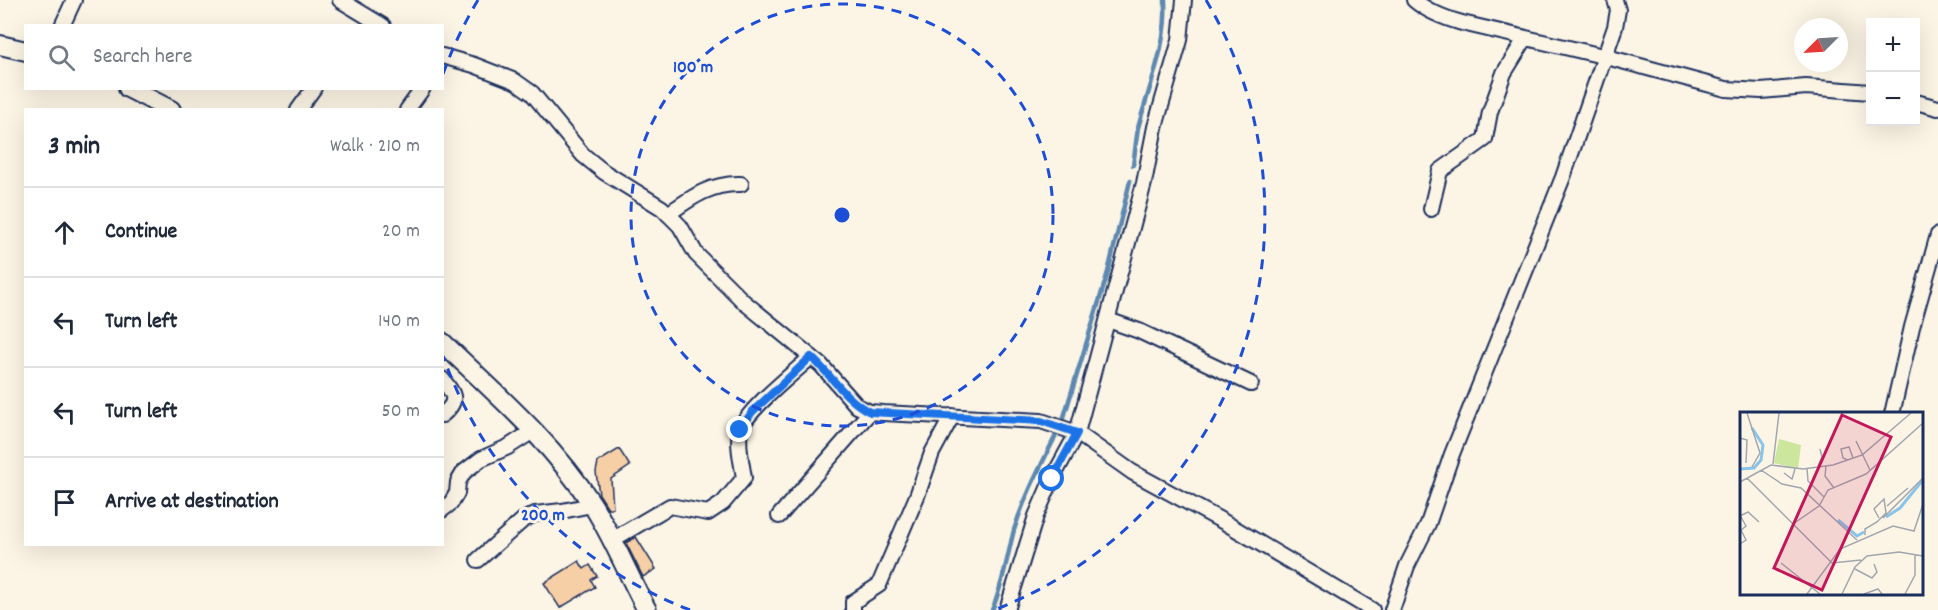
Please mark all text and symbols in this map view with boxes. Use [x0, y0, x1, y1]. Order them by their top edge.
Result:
north arrow [1794, 18, 1848, 72]
map controls [1866, 18, 1920, 126]
button: + [1866, 18, 1920, 72]
search box [24, 24, 444, 90]
icon: search [45, 41, 78, 74]
text: Search here [93, 42, 192, 73]
text: 100 m [673, 56, 713, 81]
button: − [1866, 72, 1920, 126]
text: 3 min [48, 129, 100, 166]
text: Walk · 210 m [330, 133, 420, 161]
centre of rings [832, 205, 852, 225]
icon: ahead [48, 216, 81, 249]
text: Continue [105, 217, 177, 248]
text: 20 m [382, 218, 420, 246]
icon: left [48, 306, 81, 339]
text: Turn left [105, 307, 177, 338]
text: 140 m [378, 308, 420, 336]
icon: left [48, 396, 81, 429]
text: Turn left [105, 397, 177, 428]
text: 50 m [382, 398, 420, 426]
inset map [1740, 412, 1923, 595]
route end [726, 416, 752, 442]
route start [1038, 465, 1064, 491]
icon: arrive [48, 486, 81, 519]
text: Arrive at destination [105, 487, 279, 518]
text: 200 m [521, 504, 565, 529]

